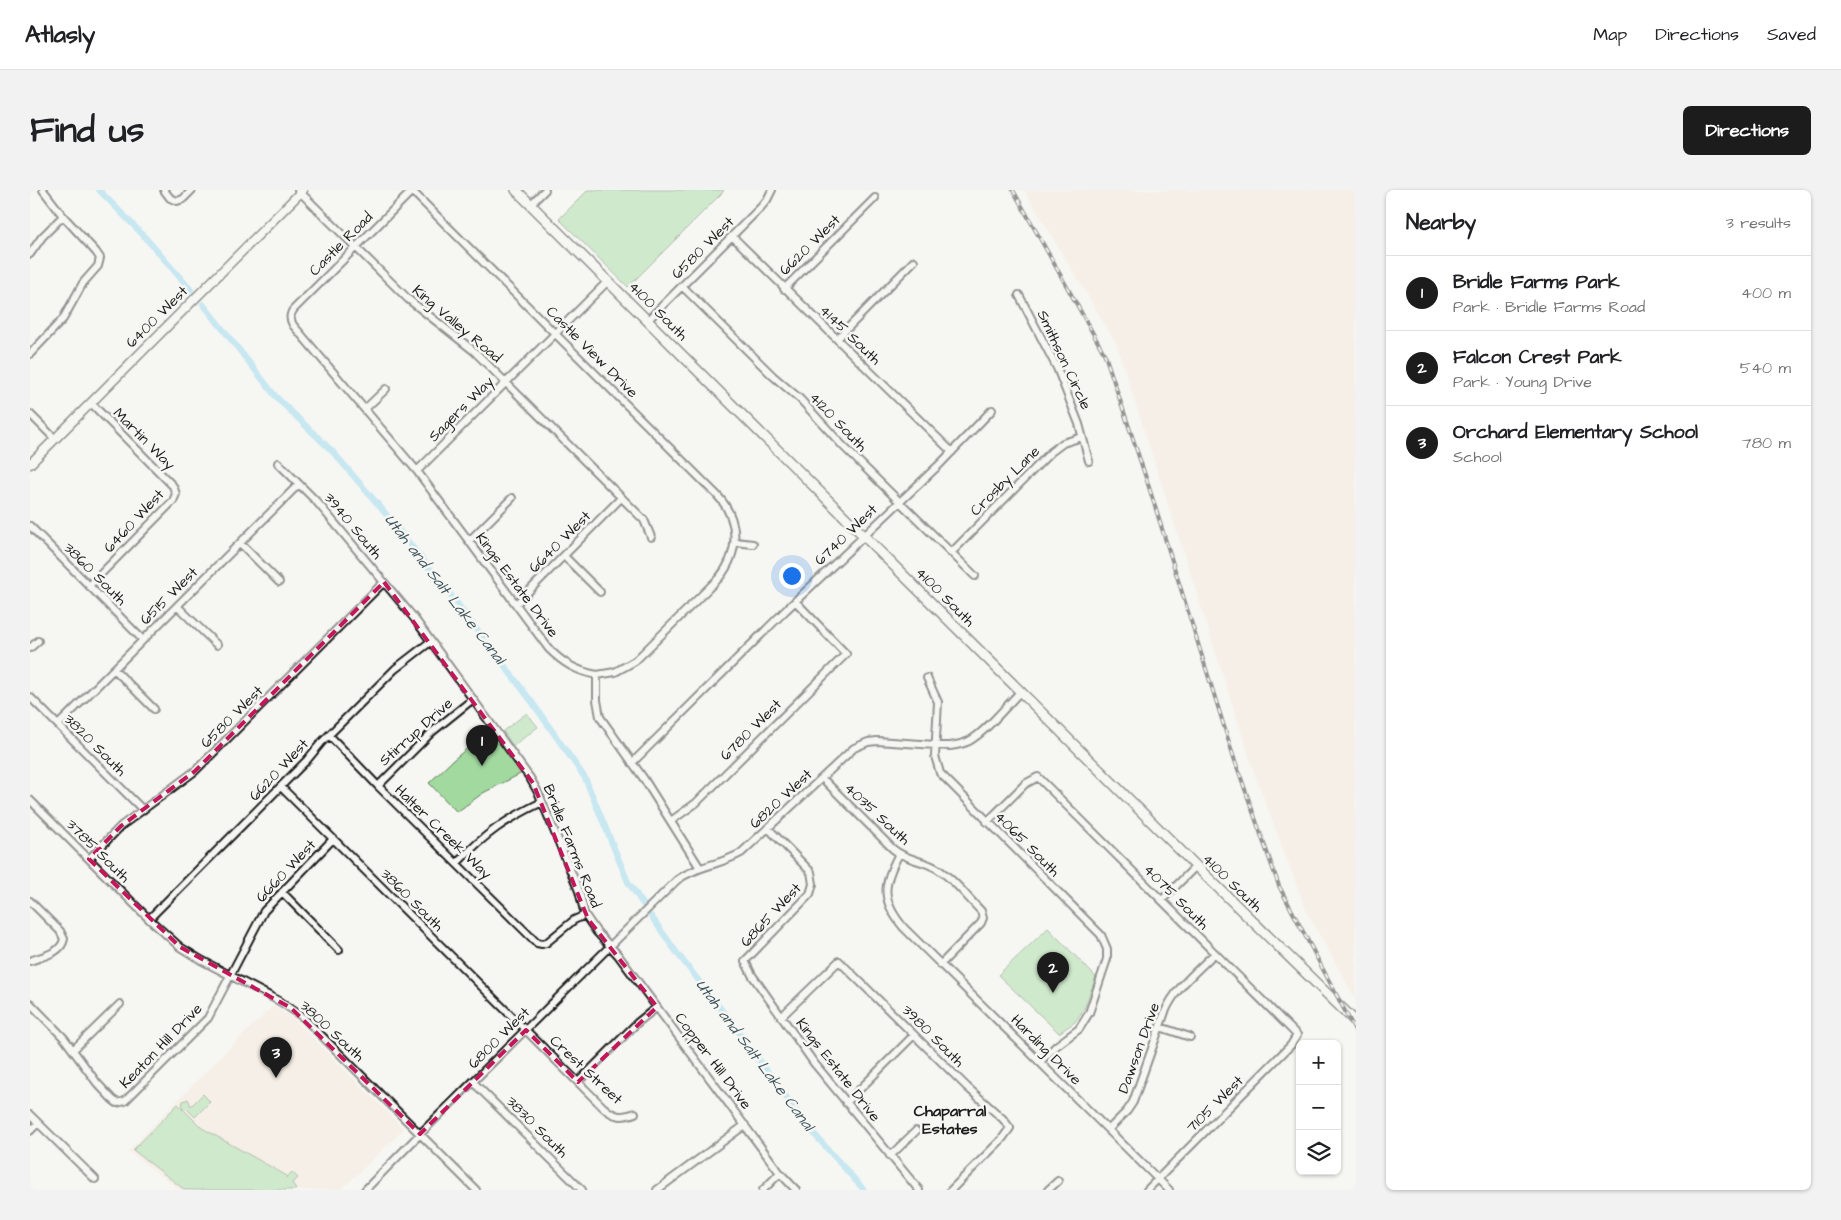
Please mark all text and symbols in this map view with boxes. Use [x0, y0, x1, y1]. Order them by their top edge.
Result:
text: Atlasly [25, 18, 95, 52]
text: Map [1593, 22, 1627, 47]
text: Directions [1655, 22, 1739, 47]
text: Saved [1767, 22, 1816, 47]
text: Find us [30, 106, 144, 155]
button: Directions [1683, 106, 1811, 155]
street label: Castle Road [304, 207, 378, 281]
text: Nearby [1406, 208, 1476, 237]
street label: 6620 West [775, 210, 845, 280]
street label: 6580 West [667, 212, 739, 284]
text: 3 results [1726, 212, 1791, 234]
text: Bridle Farms Park [1453, 269, 1620, 296]
street label: 4100 South [624, 277, 693, 346]
street label: King Valley Road [407, 280, 507, 369]
street label: 6400 West [121, 281, 193, 353]
text: 1 [1421, 282, 1423, 304]
text: 400 m [1741, 282, 1791, 304]
text: Park · Bridle Farms Road [1453, 296, 1645, 318]
street label: 4145 South [815, 300, 886, 370]
street label: Castle View Drive [541, 301, 643, 403]
street label: Smithson Circle [1032, 307, 1096, 413]
text: Falcon Crest Park [1453, 344, 1622, 371]
text: 2 [1417, 357, 1427, 379]
text: 540 m [1740, 357, 1791, 379]
text: Park · Young Drive [1453, 371, 1592, 393]
street label: Sagers Way [424, 372, 499, 447]
street label: 4120 South [804, 388, 872, 457]
street label: Martin Way [108, 403, 180, 475]
text: Orchard Elementary School [1453, 419, 1698, 446]
text: 3 [1418, 432, 1426, 454]
text: 780 m [1742, 432, 1791, 454]
street label: Crosby Lane [965, 441, 1045, 521]
text: School [1453, 446, 1502, 468]
street label: 6460 West [99, 484, 169, 558]
street label: 3940 South [319, 488, 387, 564]
street label: 6740 West [810, 500, 882, 570]
street label: 6640 West [524, 506, 596, 578]
water label: Utah and Salt Lake Canal [379, 509, 512, 671]
street label: Kings Estate Drive [470, 528, 563, 642]
street label: 3860 South [59, 538, 132, 611]
street label: 6515 West [135, 562, 203, 630]
your location [779, 563, 805, 589]
street label: 4100 South [911, 563, 980, 632]
street label: 6580 West [196, 681, 268, 753]
street label: Stirrup Drive [375, 693, 457, 771]
street label: 6780 West [715, 694, 787, 766]
street label: 3820 South [59, 709, 131, 781]
pin: 1 [466, 725, 498, 766]
street label: 6620 West [244, 734, 314, 806]
street label: 6820 West [745, 764, 817, 834]
street label: 4035 South [839, 778, 915, 850]
street label: Halter Creek Way [389, 780, 496, 885]
street label: Bridle Farms Road [538, 781, 606, 911]
street label: 4065 South [990, 807, 1065, 882]
street label: 3785 South [61, 814, 135, 888]
street label: 6660 West [251, 835, 321, 907]
street label: 4100 South [1197, 849, 1267, 917]
street label: 4075 South [1139, 860, 1214, 935]
street label: 3860 South [376, 864, 449, 937]
street label: 6865 West [736, 878, 806, 952]
pin: 2 [1037, 952, 1069, 993]
water label: Utah and Salt Lake Canal [691, 975, 821, 1137]
street label: 3800 South [295, 996, 369, 1067]
street label: Keaton Hill Drive [115, 999, 207, 1093]
street label: 3980 South [897, 1000, 969, 1072]
street label: Dawson Drive [1113, 1000, 1165, 1096]
street label: 6800 West [463, 1002, 535, 1074]
street label: Copper Hill Drive [670, 1008, 756, 1114]
street label: Harding Drive [1005, 1010, 1086, 1091]
street label: Kings Estate Drive [790, 1014, 885, 1127]
street label: Crest Street [545, 1031, 627, 1109]
pin: 3 [260, 1037, 292, 1078]
map controls [1296, 1040, 1341, 1175]
button: + [1296, 1040, 1341, 1085]
street label: 7105 West [1182, 1071, 1248, 1137]
button: − [1296, 1085, 1341, 1130]
street label: 3830 South [501, 1091, 573, 1163]
district label: Chaparral Estates [914, 1100, 987, 1140]
button: layers [1296, 1130, 1341, 1175]

